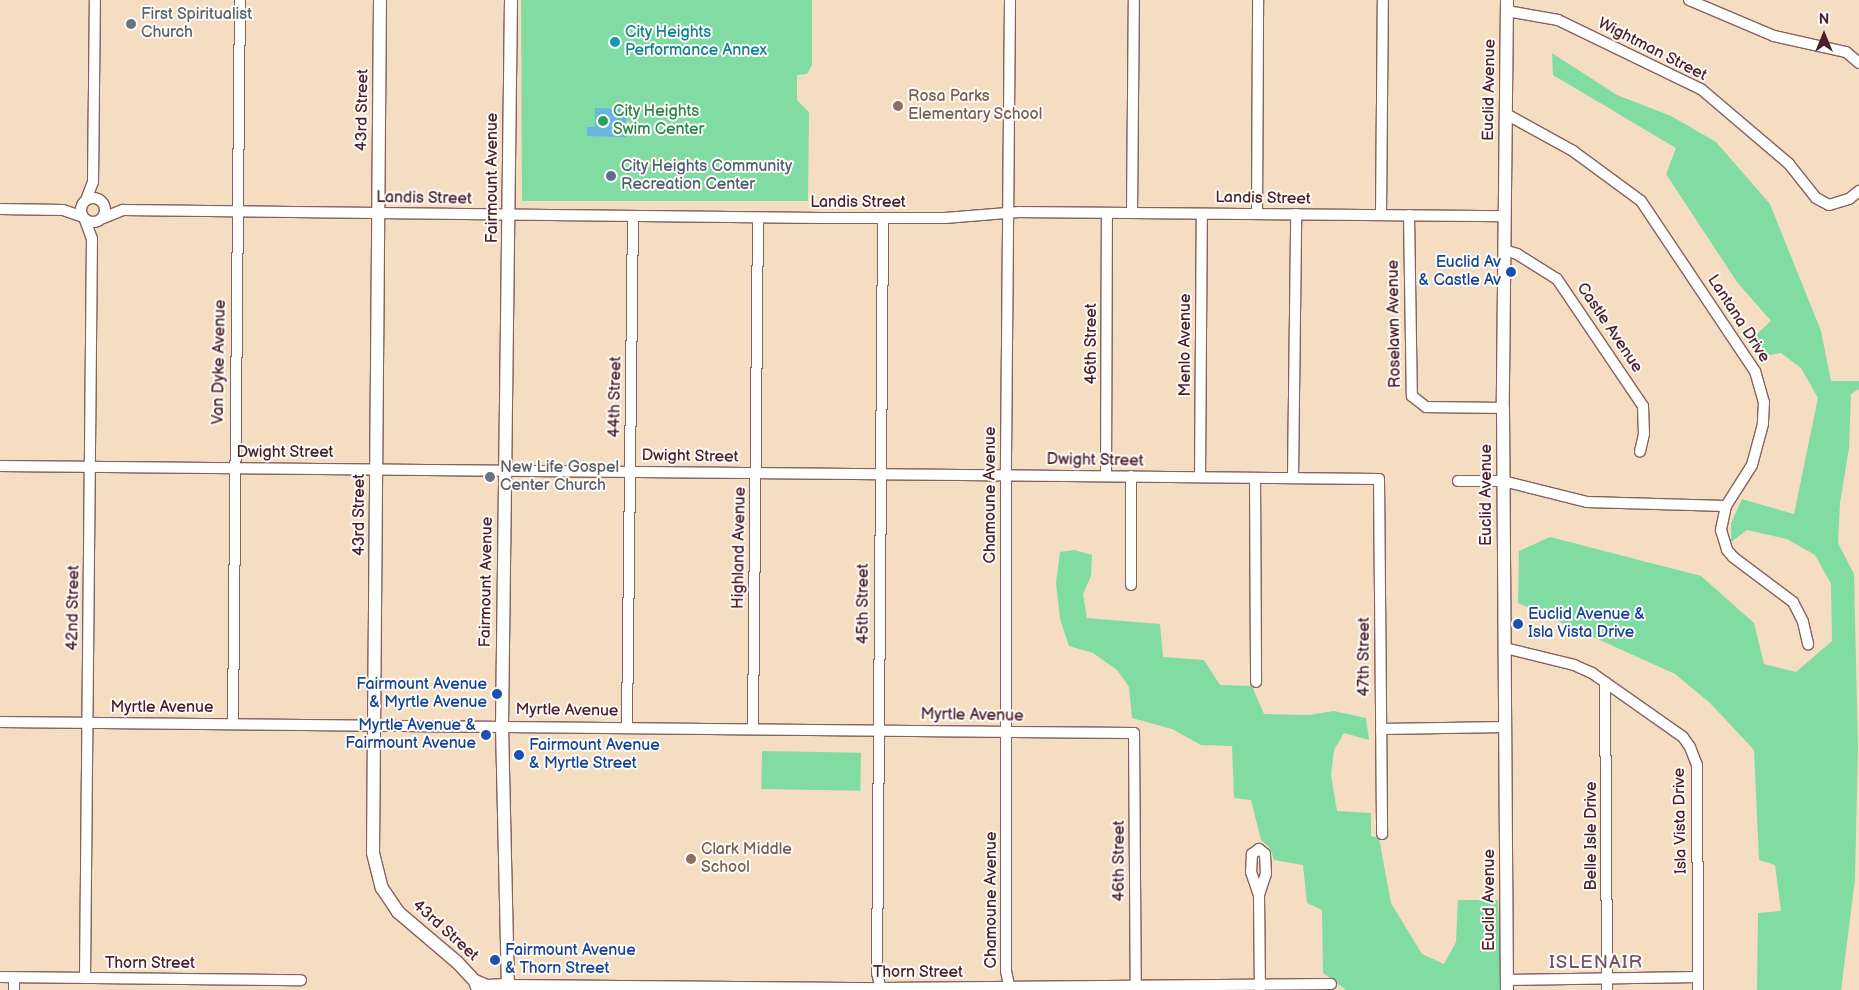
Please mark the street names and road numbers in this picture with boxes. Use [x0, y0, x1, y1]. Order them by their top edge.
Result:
street label: Wightman Street [1594, 14, 1710, 86]
street label: Euclid Avenue [1480, 39, 1500, 141]
street label: 43rd Street [353, 69, 373, 151]
street label: Fairmount Avenue [483, 113, 503, 243]
street label: Landis Street [376, 189, 472, 209]
street label: Landis Street [1215, 189, 1311, 209]
street label: Landis Street [810, 193, 906, 213]
street label: Roselawn Avenue [1384, 260, 1406, 388]
street label: Lantana Drive [1703, 272, 1773, 366]
street label: Castle Avenue [1572, 279, 1646, 377]
street label: Menlo Avenue [1176, 294, 1196, 396]
street label: Van Dyke Avenue [209, 299, 231, 425]
street label: 46th Street [1082, 303, 1102, 385]
street label: 44th Street [606, 356, 626, 438]
street label: Chamoune Avenue [981, 427, 1001, 563]
street label: Dwight Street [236, 443, 334, 463]
street label: Euclid Avenue [1477, 444, 1497, 546]
street label: Dwight Street [641, 447, 739, 467]
street label: Dwight Street [1046, 451, 1144, 471]
street label: 43rd Street [350, 474, 370, 556]
street label: Highland Avenue [729, 487, 751, 609]
street label: Fairmount Avenue [476, 517, 498, 647]
street label: 45th Street [854, 564, 874, 644]
street label: 42nd Street [64, 565, 84, 651]
street label: 47th Street [1355, 617, 1375, 697]
street label: Myrtle Avenue [111, 698, 213, 718]
street label: Myrtle Avenue [515, 701, 619, 721]
street label: Myrtle Avenue [920, 706, 1024, 726]
street label: Isla Vista Drive [1670, 767, 1692, 875]
street label: Belle Isle Drive [1582, 781, 1602, 891]
street label: 46th Street [1110, 820, 1130, 902]
street label: Chamoune Avenue [982, 832, 1002, 968]
street label: Euclid Avenue [1480, 849, 1500, 951]
street label: 43rd Street [408, 896, 482, 966]
street label: Thorn Street [105, 954, 195, 974]
street label: Thorn Street [873, 963, 963, 983]

